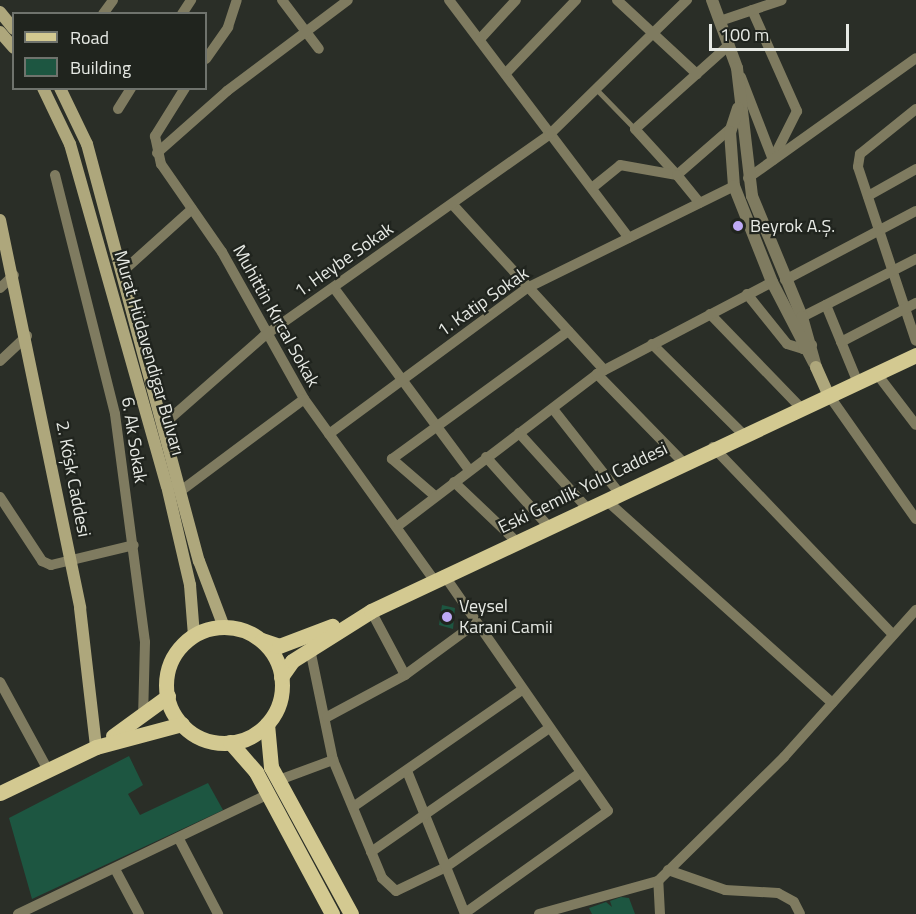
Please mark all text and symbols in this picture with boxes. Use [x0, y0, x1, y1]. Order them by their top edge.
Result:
legend [12, 12, 207, 90]
scale bar [712, 12, 852, 50]
text: 100 m [720, 21, 769, 48]
text: Road [70, 24, 109, 51]
text: Building [70, 54, 131, 81]
place label: Beyrok A.Ş. [750, 215, 835, 237]
street label: 1. Heybe Sokak [290, 218, 398, 302]
marker: Beyrok A.Ş. [731, 219, 745, 233]
street label: Muhittin Kırcal Sokak [228, 241, 324, 391]
street label: Murat Hüdavendigar Bulvarı [109, 248, 189, 458]
street label: 1. Katip Sokak [433, 263, 533, 341]
street label: 6. Ak Sokak [117, 395, 151, 485]
street label: 2. Köşk Caddesi [51, 419, 95, 539]
street label: Eski Gemlik Yolu Caddesi [495, 438, 671, 538]
place label: Veysel Karani Camii [459, 596, 553, 638]
marker: Veysel Karani Camii [440, 610, 454, 624]

